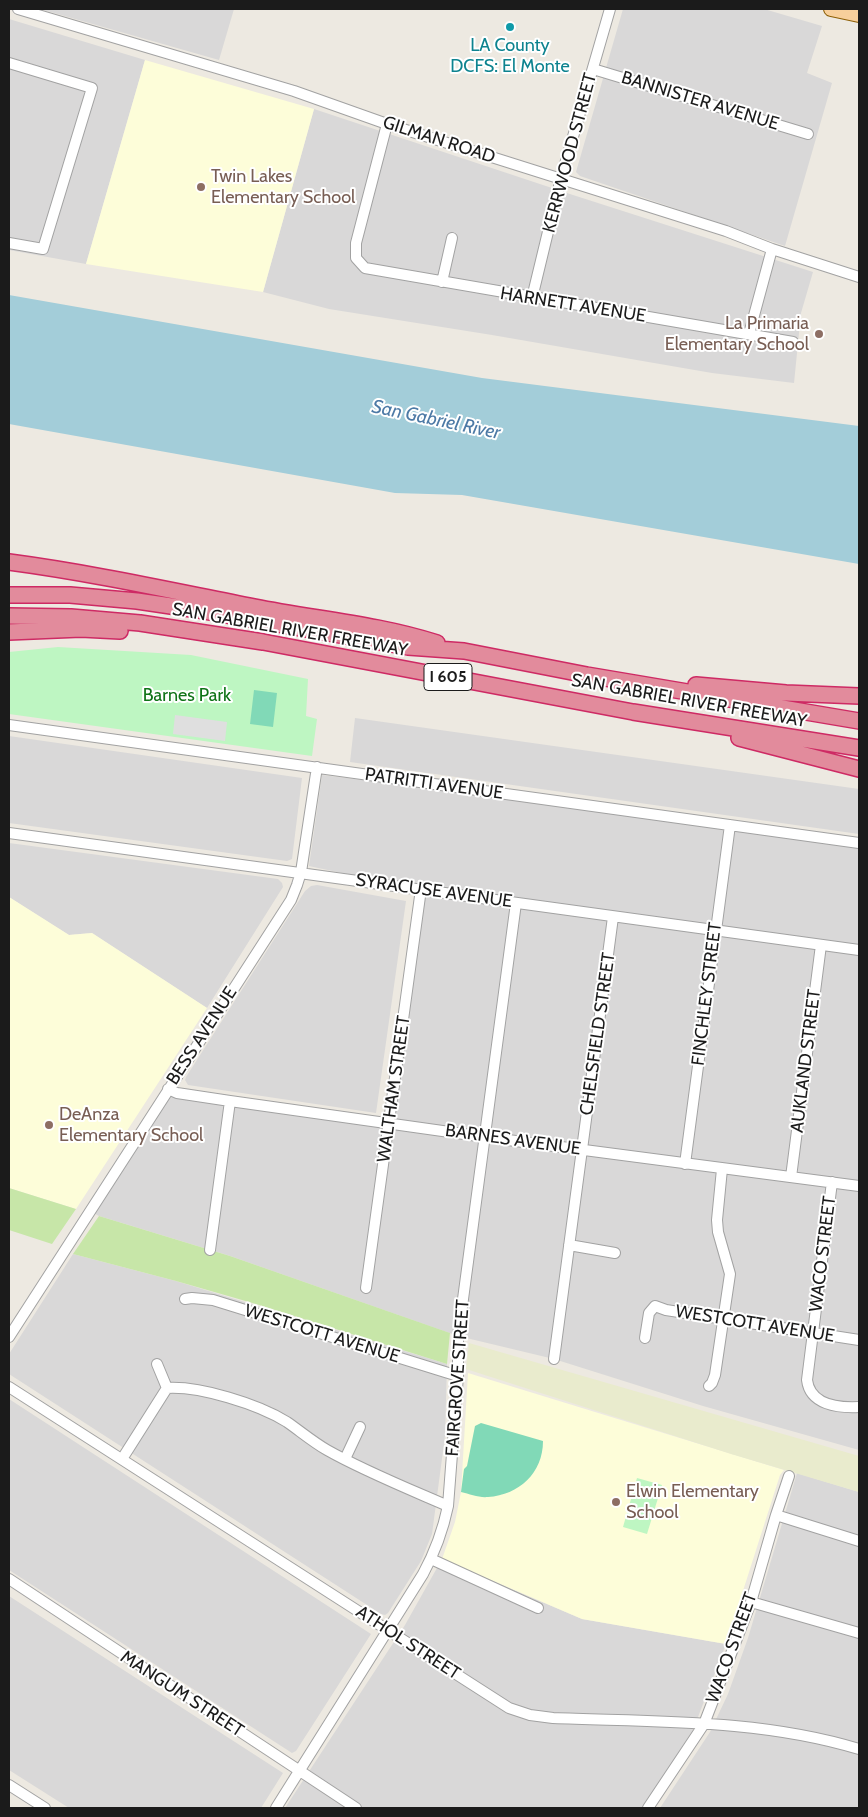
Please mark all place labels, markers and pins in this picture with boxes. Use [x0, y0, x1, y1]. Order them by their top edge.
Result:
marker: LA County DCFS: El Monte [504, 21, 516, 33]
place label: LA County DCFS: El Monte [450, 35, 570, 78]
place label: Twin Lakes Elementary School [211, 166, 355, 208]
marker: Twin Lakes Elementary School [195, 181, 207, 193]
place label: La Primaria Elementary School [665, 313, 809, 356]
marker: La Primaria Elementary School [813, 328, 825, 340]
place label: DeAnza Elementary School [59, 1104, 203, 1146]
marker: DeAnza Elementary School [43, 1119, 55, 1131]
place label: Elwin Elementary School [626, 1481, 759, 1524]
marker: Elwin Elementary School [610, 1496, 622, 1508]

